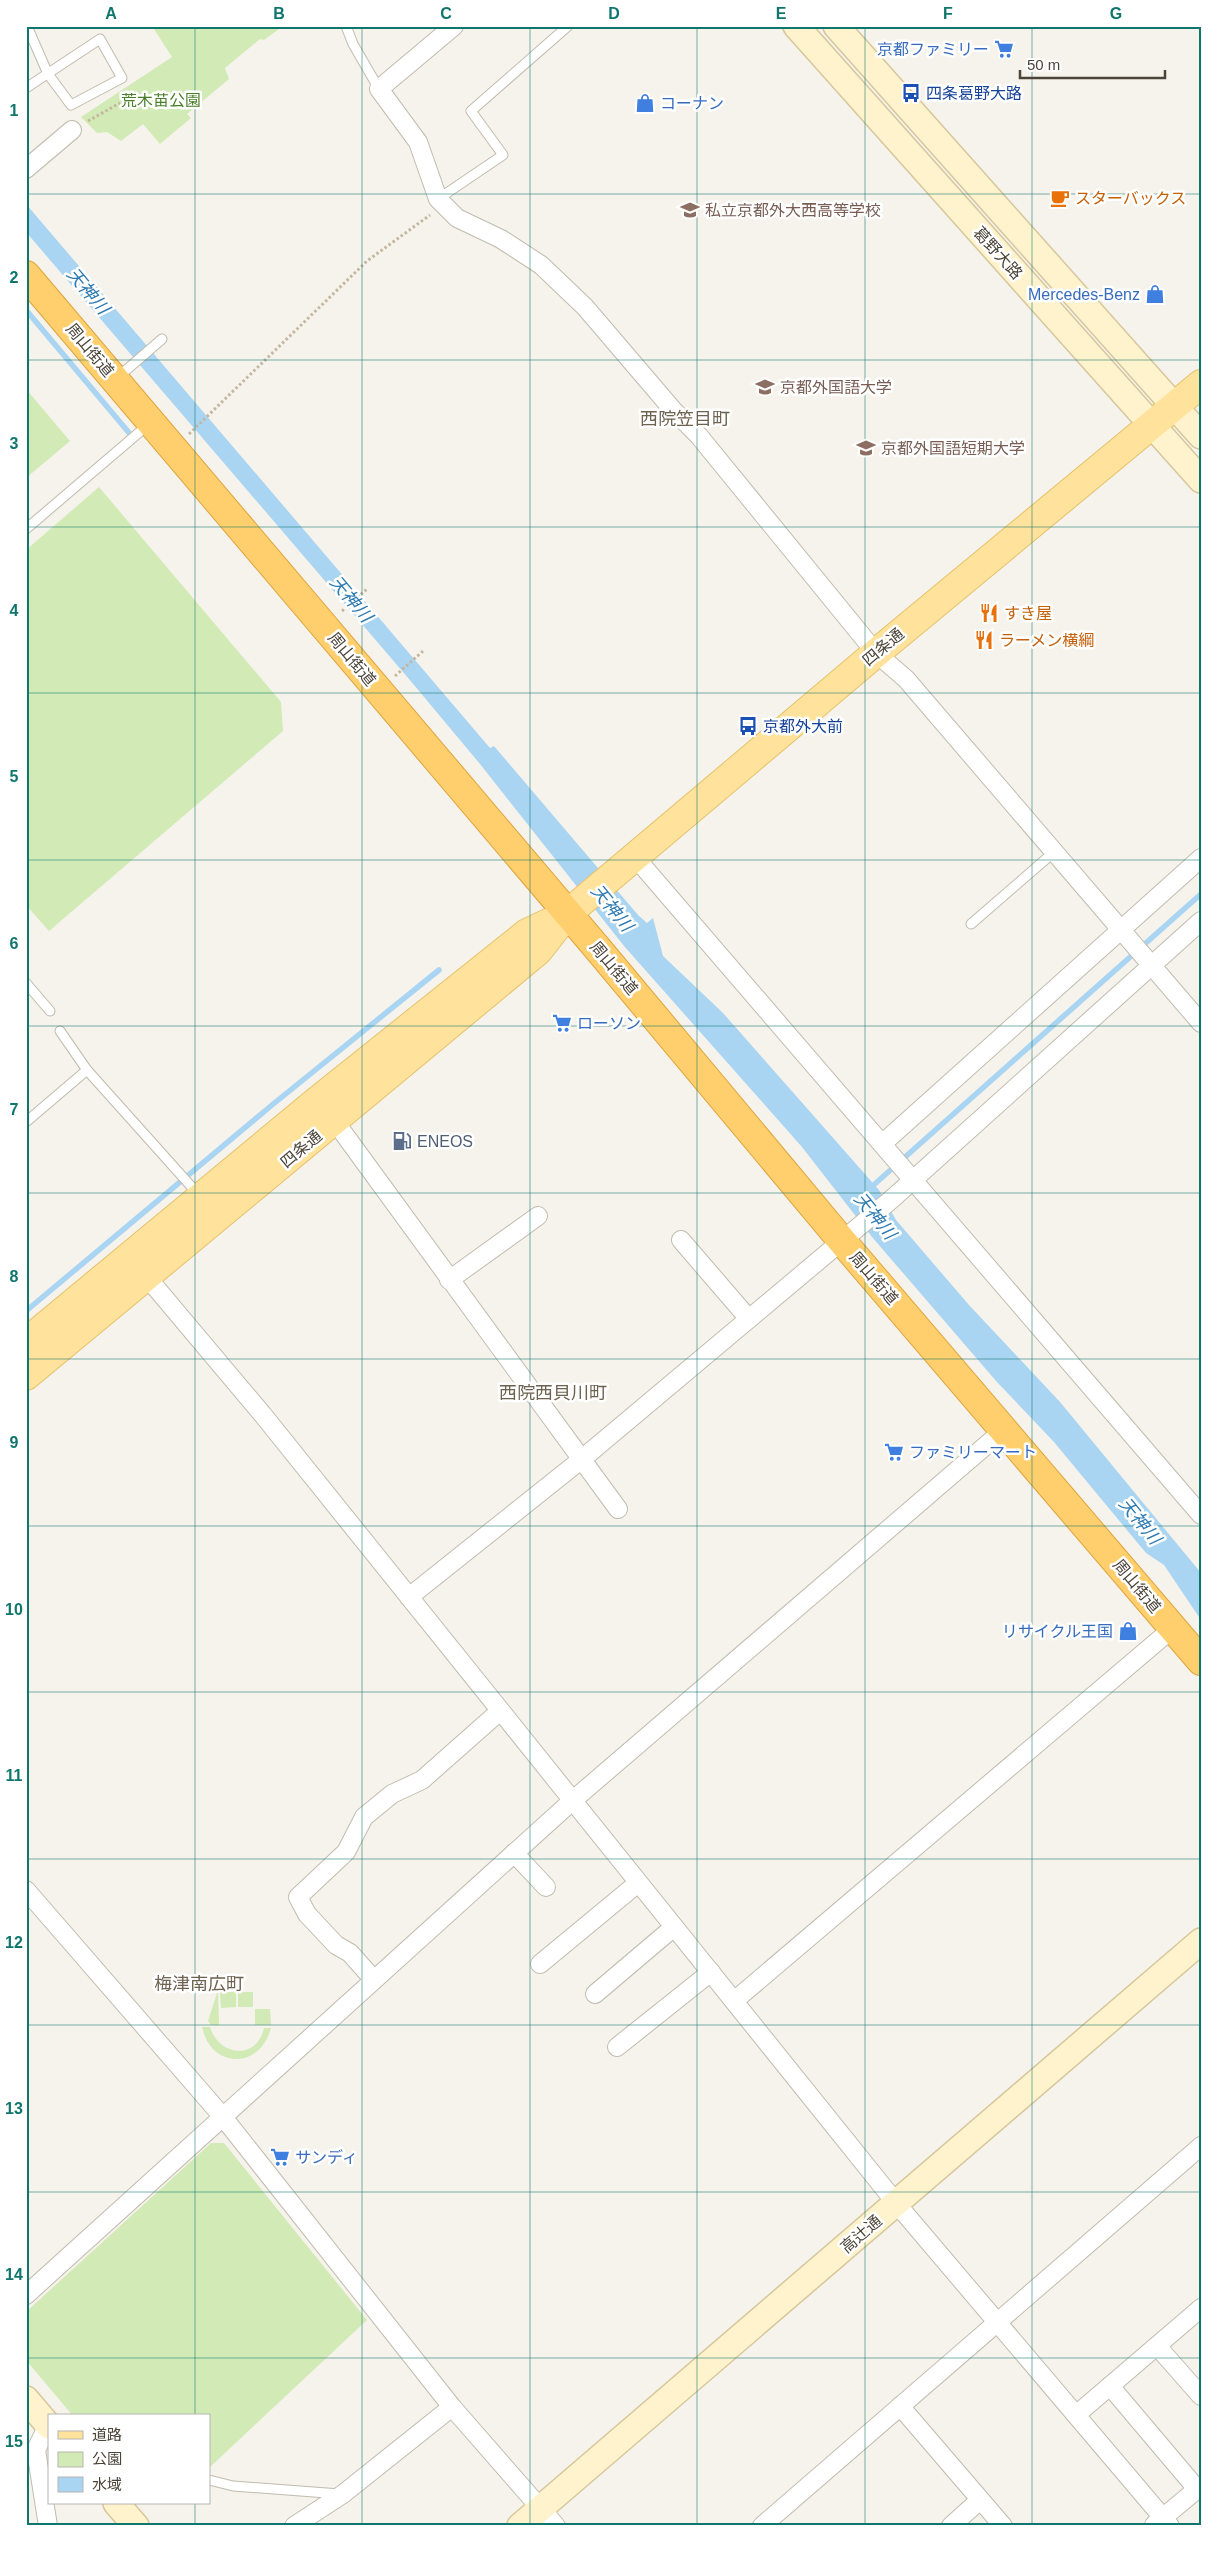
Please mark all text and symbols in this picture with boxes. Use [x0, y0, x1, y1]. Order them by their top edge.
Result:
text: A [105, 5, 117, 22]
text: B [273, 5, 285, 22]
text: C [440, 5, 452, 22]
text: D [608, 5, 620, 22]
text: E [776, 5, 787, 22]
text: F [943, 5, 953, 22]
text: G [1110, 5, 1122, 22]
supermarket icon: 京都ファミリー [993, 38, 1015, 60]
place label: 京都ファミリー [877, 41, 989, 58]
scale bar [1020, 48, 1164, 80]
text: 50 m [1027, 56, 1060, 73]
bus stop icon: 四条葛野大路 [900, 82, 922, 104]
place label: 四条葛野大路 [926, 85, 1022, 102]
park label: 荒木苗公園 [121, 92, 201, 109]
shop icon: コーナン [634, 92, 656, 114]
place label: コーナン [660, 95, 724, 112]
text: 1 [10, 102, 19, 119]
cafe icon: スターバックス [1049, 187, 1071, 209]
place label: スターバックス [1075, 190, 1186, 207]
school or university icon: 私立京都外大西高等学校 [679, 199, 701, 221]
place label: 私立京都外大西高等学校 [705, 202, 881, 219]
street label: 葛野大路 [970, 224, 1026, 282]
water label: 天神川 [63, 264, 114, 320]
text: 2 [10, 269, 19, 286]
shop icon: Mercedes-Benz [1144, 283, 1166, 305]
place label: Mercedes-Benz [1028, 286, 1140, 303]
street label: 周山街道 [63, 320, 117, 380]
school or university icon: 京都外国語大学 [754, 376, 776, 398]
place label: 京都外国語大学 [780, 379, 892, 396]
district label: 西院笠目町 [640, 409, 730, 429]
text: 3 [10, 435, 19, 452]
school or university icon: 京都外国語短期大学 [855, 437, 877, 459]
place label: 京都外国語短期大学 [881, 440, 1025, 457]
water label: 天神川 [326, 572, 377, 628]
text: 4 [10, 602, 19, 619]
restaurant icon: すき屋 [978, 602, 1000, 624]
place label: すき屋 [1004, 605, 1052, 622]
street label: 四条通 [859, 625, 907, 669]
street label: 周山街道 [325, 629, 379, 689]
restaurant icon: ラーメン横綱 [973, 629, 995, 651]
place label: ラーメン横綱 [999, 632, 1094, 649]
bus stop icon: 京都外大前 [737, 715, 759, 737]
place label: 京都外大前 [763, 718, 843, 735]
text: 5 [10, 768, 19, 785]
water label: 天神川 [587, 881, 638, 937]
text: 6 [10, 935, 19, 952]
street label: 周山街道 [587, 938, 641, 998]
supermarket icon: ローソン [551, 1012, 573, 1034]
place label: ローソン [577, 1015, 641, 1032]
text: 7 [10, 1101, 19, 1118]
street label: 四条通 [277, 1127, 325, 1171]
fuel station icon: ENEOS [391, 1130, 413, 1152]
place label: ENEOS [417, 1133, 473, 1150]
water label: 天神川 [850, 1189, 901, 1245]
street label: 周山街道 [847, 1248, 901, 1308]
text: 8 [10, 1268, 19, 1285]
district label: 西院西貝川町 [499, 1383, 607, 1403]
text: 9 [10, 1434, 19, 1451]
supermarket icon: ファミリーマート [883, 1441, 905, 1463]
place label: ファミリーマート [909, 1444, 1037, 1461]
water label: 天神川 [1115, 1494, 1166, 1550]
street label: 周山街道 [1110, 1556, 1164, 1616]
text: 10 [5, 1601, 23, 1618]
shop icon: リサイクル王国 [1117, 1620, 1139, 1642]
place label: リサイクル王国 [1002, 1623, 1113, 1640]
text: 11 [6, 1767, 23, 1784]
text: 12 [5, 1934, 23, 1951]
district label: 梅津南広町 [154, 1974, 244, 1994]
text: 13 [5, 2100, 23, 2117]
supermarket icon: サンディ [269, 2146, 291, 2168]
place label: サンディ [295, 2149, 358, 2166]
street label: 高辻通 [837, 2212, 885, 2256]
text: 14 [5, 2266, 23, 2283]
legend [48, 2414, 210, 2504]
text: 道路 [92, 2426, 122, 2443]
text: 15 [5, 2433, 23, 2450]
text: 公園 [92, 2450, 122, 2467]
text: 水域 [92, 2476, 122, 2493]

